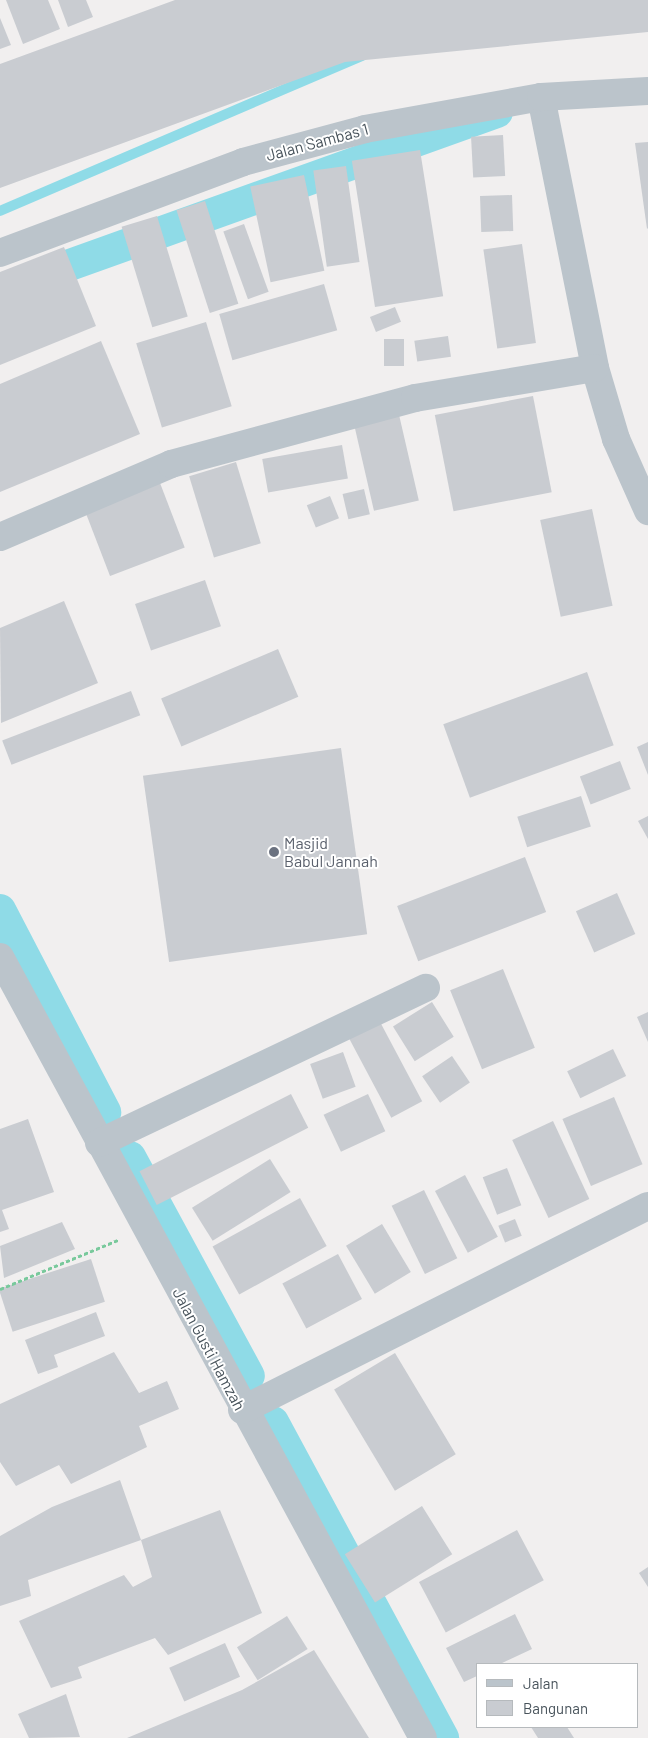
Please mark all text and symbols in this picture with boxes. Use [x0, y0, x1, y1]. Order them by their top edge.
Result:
street label: Jalan Sambas 1 [264, 119, 370, 165]
place label: Masjid Babul Jannah [284, 833, 378, 871]
marker: Masjid Babul Jannah [268, 846, 280, 858]
street label: Jalan Gusti Hamzah [169, 1284, 249, 1414]
legend [476, 1663, 638, 1728]
text: Jalan [523, 1674, 559, 1692]
text: Bangunan [523, 1699, 588, 1717]

